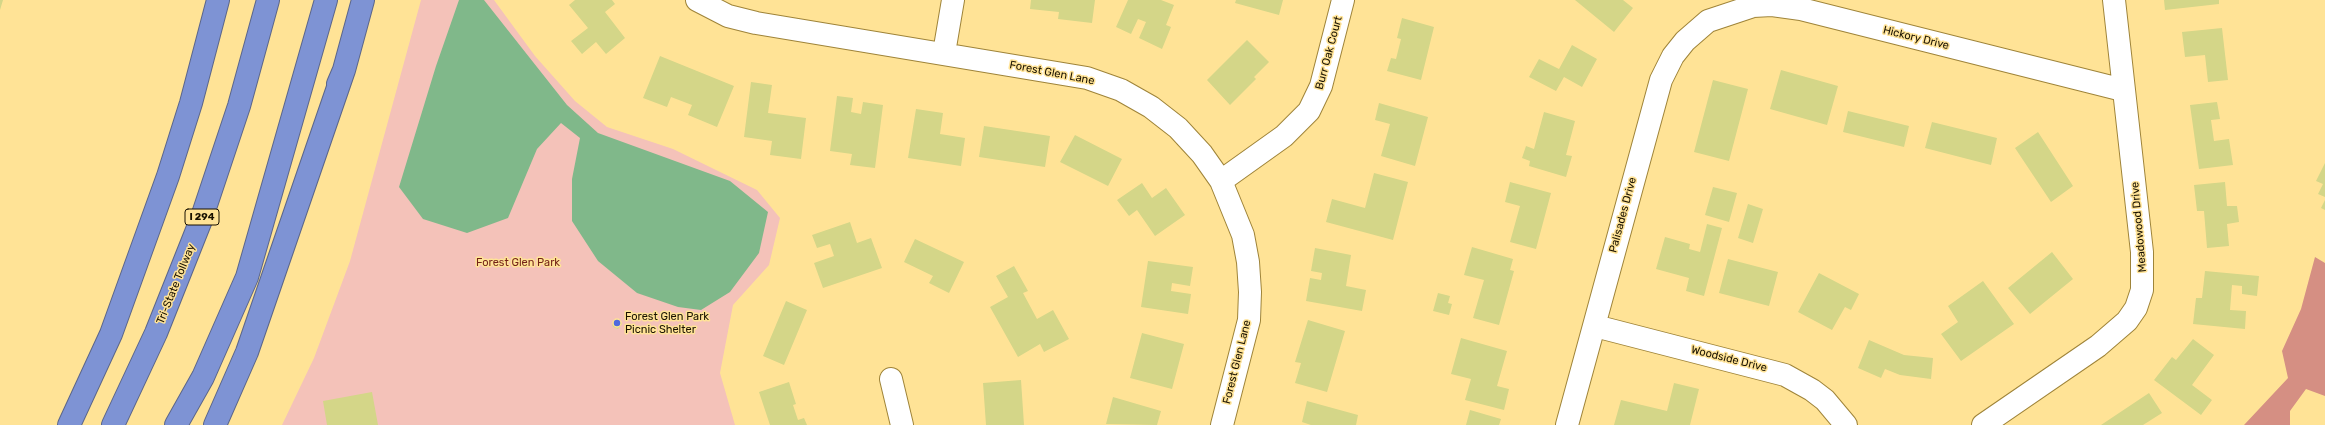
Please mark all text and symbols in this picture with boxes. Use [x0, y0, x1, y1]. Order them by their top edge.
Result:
street label: Burr Oak Court [1313, 15, 1345, 91]
street label: Hickory Drive [1882, 23, 1950, 53]
street label: Forest Glen Lane [1008, 58, 1096, 88]
street label: Palisades Drive [1607, 176, 1639, 254]
street label: Meadowood Drive [2128, 181, 2150, 273]
road number: I 294 [185, 209, 219, 225]
street label: Tri-State Tollway [154, 242, 198, 326]
park label: Forest Glen Park [476, 256, 560, 270]
place label: Forest Glen Park Picnic Shelter [625, 310, 709, 336]
marker: Forest Glen Park Picnic Shelter [612, 318, 622, 328]
street label: Forest Glen Lane [1220, 319, 1254, 405]
street label: Woodside Drive [1690, 343, 1768, 375]

